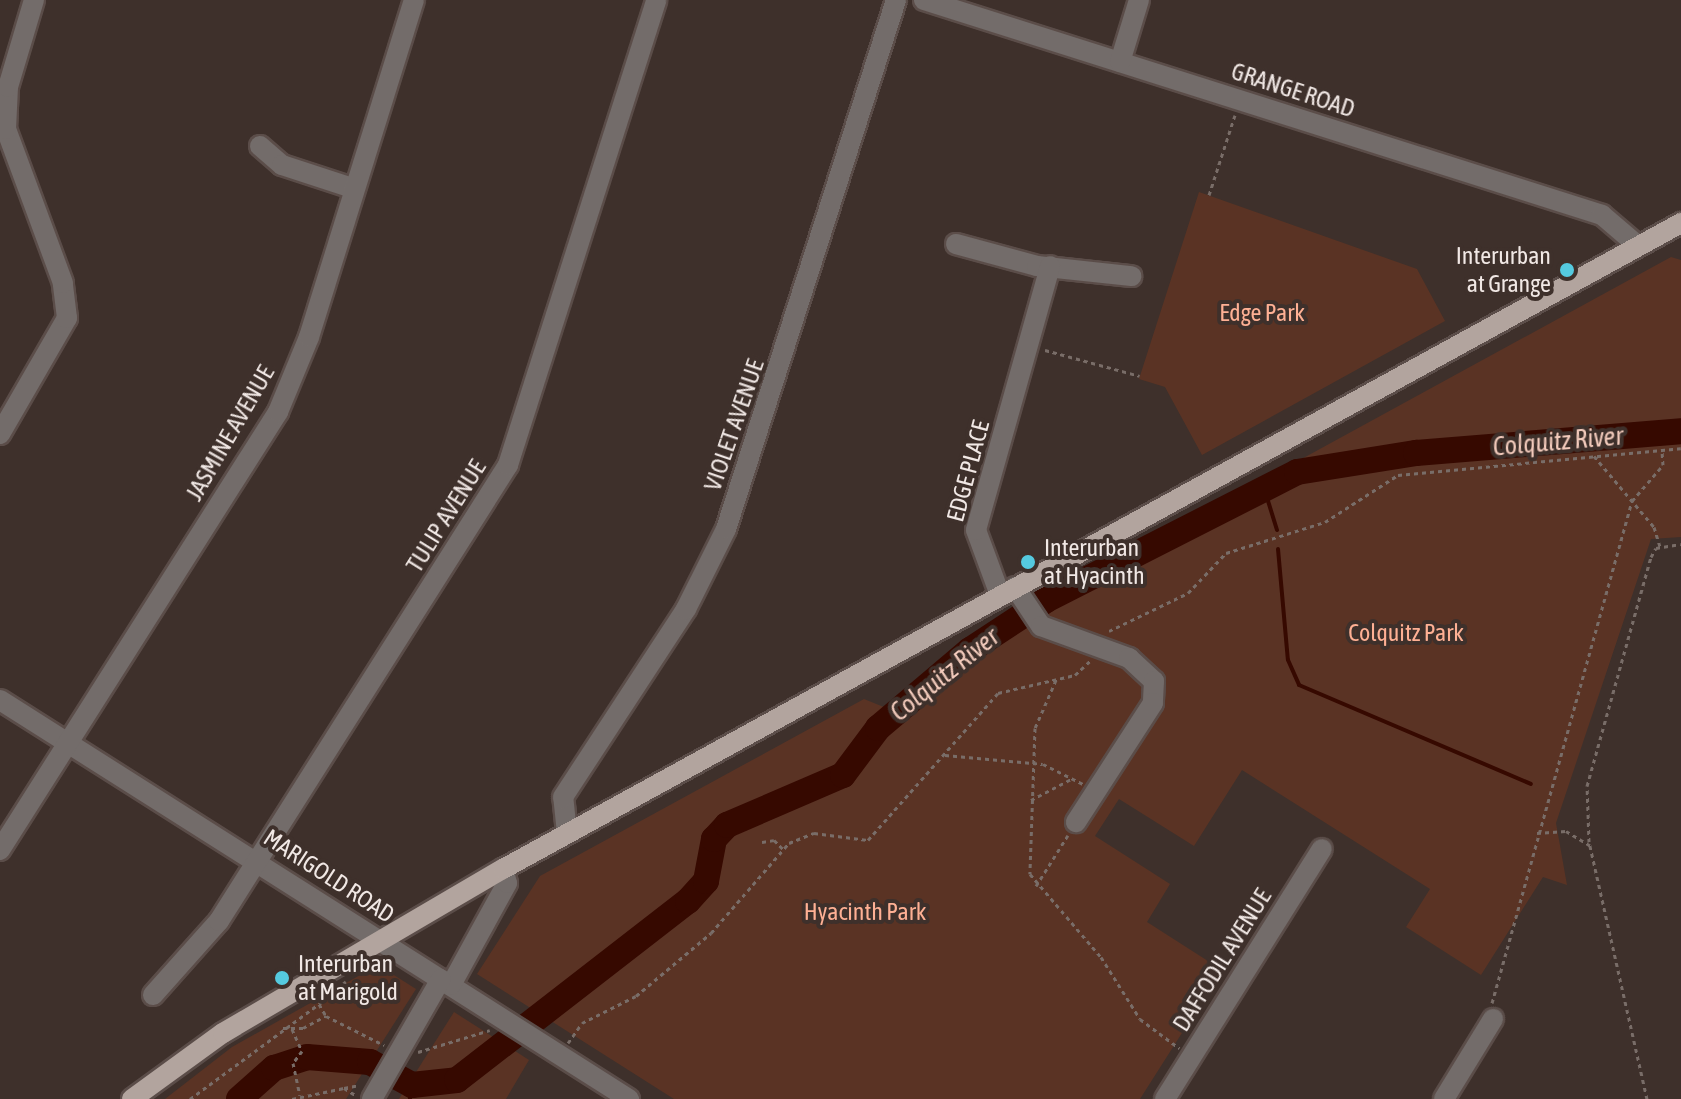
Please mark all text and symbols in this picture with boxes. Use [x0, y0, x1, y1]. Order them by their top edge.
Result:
street label: GRANGE ROAD [1228, 57, 1358, 123]
place label: Interurban at Grange [1456, 242, 1551, 298]
marker: Interurban at Grange [1558, 261, 1576, 279]
park label: Edge Park [1219, 299, 1305, 327]
street label: VIOLET AVENUE [698, 356, 770, 494]
street label: JASMINE AVENUE [180, 360, 280, 506]
street label: EDGE PLACE [941, 417, 995, 525]
water label: Colquitz River [1492, 421, 1624, 463]
street label: TULIP AVENUE [400, 455, 492, 577]
place label: Interurban at Hyacinth [1044, 534, 1145, 590]
marker: Interurban at Hyacinth [1019, 553, 1037, 571]
park label: Colquitz Park [1348, 619, 1464, 647]
water label: Colquitz River [884, 622, 1006, 728]
street label: MARIGOLD ROAD [258, 823, 400, 929]
street label: DAFFODIL AVENUE [1167, 883, 1277, 1037]
park label: Hyacinth Park [804, 898, 926, 926]
place label: Interurban at Marigold [298, 950, 398, 1006]
marker: Interurban at Marigold [273, 969, 291, 987]

